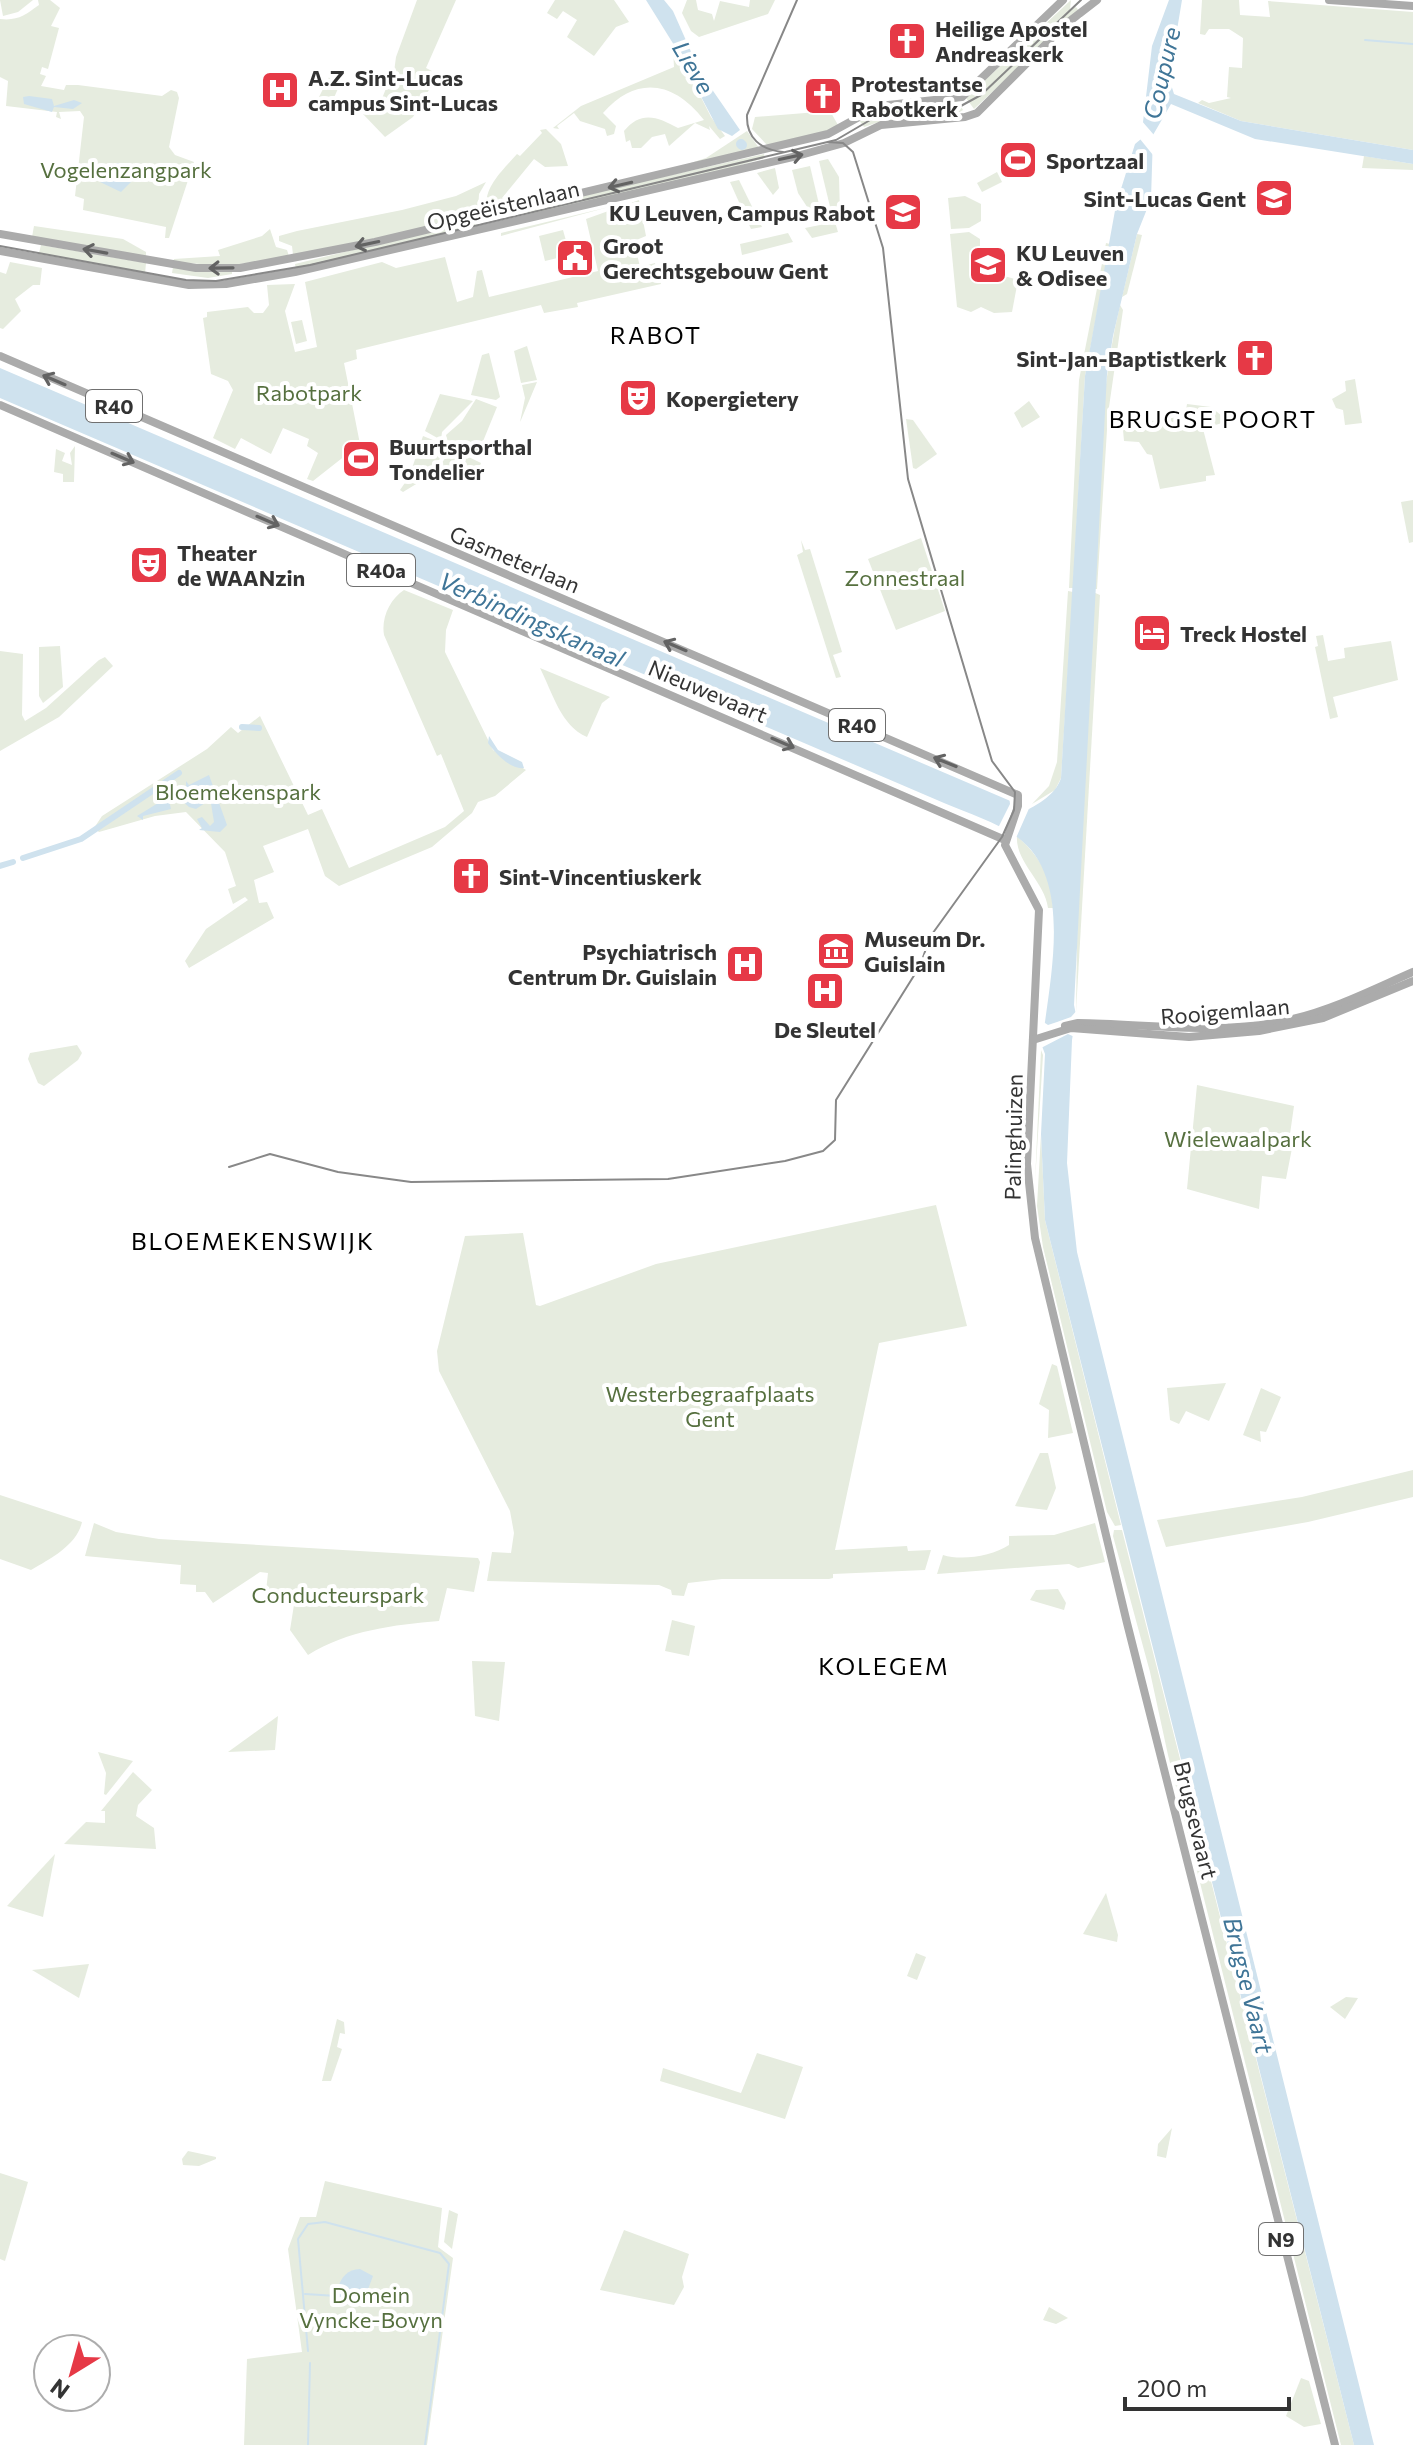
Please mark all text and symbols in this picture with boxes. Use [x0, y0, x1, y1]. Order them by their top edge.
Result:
place label: Heilige Apostel Andreaskerk [935, 15, 1088, 67]
church icon: Heilige Apostel Andreaskerk [886, 20, 928, 62]
water label: Coupure [1136, 24, 1186, 122]
water label: Lieve [667, 35, 721, 99]
place label: A.Z. Sint-Lucas campus Sint-Lucas [308, 64, 498, 116]
hospital icon: A.Z. Sint-Lucas campus Sint-Lucas [259, 69, 301, 111]
place label: Protestantse Rabotkerk [851, 70, 983, 122]
church icon: Protestantse Rabotkerk [802, 75, 844, 117]
sports icon: Sportzaal [997, 139, 1039, 181]
place label: Sportzaal [1046, 147, 1144, 174]
one-way arrow [778, 149, 804, 164]
park label: Vogelenzangpark [40, 156, 212, 183]
street label: Opgeëistenlaan [424, 174, 582, 236]
school or university icon: Sint-Lucas Gent [1253, 177, 1295, 219]
one-way arrow [608, 178, 633, 193]
place label: Sint-Lucas Gent [1084, 185, 1246, 212]
school or university icon: KU Leuven, Campus Rabot [882, 191, 924, 233]
place label: KU Leuven, Campus Rabot [609, 199, 875, 226]
place label: Groot Gerechtsgebouw Gent [603, 232, 828, 284]
one-way arrow [354, 237, 380, 252]
public building icon: Groot Gerechtsgebouw Gent [554, 237, 596, 279]
place label: KU Leuven & Odisee [1016, 239, 1124, 291]
one-way arrow [83, 243, 108, 258]
school or university icon: KU Leuven & Odisee [967, 244, 1009, 286]
one-way arrow [208, 261, 235, 276]
district label: RABOT [610, 320, 702, 349]
church icon: Sint-Jan-Baptistkerk [1234, 337, 1276, 379]
place label: Sint-Jan-Baptistkerk [1016, 345, 1227, 372]
one-way arrow [42, 371, 67, 386]
theatre icon: Kopergietery [617, 377, 659, 419]
park label: Rabotpark [256, 379, 362, 406]
place label: Kopergietery [666, 385, 799, 412]
road number: R40 [86, 390, 142, 422]
district label: BRUGSE POORT [1109, 404, 1317, 433]
place label: Buurtsporthal Tondelier [389, 433, 532, 485]
sports icon: Buurtsporthal Tondelier [340, 438, 382, 480]
one-way arrow [110, 452, 135, 467]
one-way arrow [255, 515, 280, 530]
street label: Gasmeterlaan [446, 519, 584, 599]
place label: Theater de WAANzin [177, 539, 305, 591]
theatre icon: Theater de WAANzin [128, 544, 170, 586]
road number: R40a [347, 554, 415, 586]
park label: Zonnestraal [845, 564, 965, 591]
water label: Verbindingskanaal [435, 565, 630, 673]
hotel icon: Treck Hostel [1131, 612, 1173, 654]
place label: Treck Hostel [1180, 620, 1307, 647]
one-way arrow [663, 638, 688, 653]
street label: Nieuwevaart [644, 654, 772, 728]
road number: R40 [829, 709, 885, 741]
one-way arrow [770, 737, 795, 752]
one-way arrow [933, 754, 958, 768]
park label: Bloemekenspark [155, 778, 321, 805]
church icon: Sint-Vincentiuskerk [450, 855, 492, 897]
place label: Sint-Vincentiuskerk [499, 863, 702, 890]
place label: Museum Dr. Guislain [864, 925, 985, 977]
museum icon: Museum Dr. Guislain [815, 930, 857, 972]
place label: Psychiatrisch Centrum Dr. Guislain [508, 938, 717, 990]
hospital icon: Psychiatrisch Centrum Dr. Guislain [724, 943, 766, 985]
hospital icon: De Sleutel [804, 970, 846, 1012]
street label: Rooigemlaan [1159, 992, 1291, 1030]
place label: De Sleutel [774, 1016, 876, 1043]
street label: Palinghuizen [998, 1073, 1028, 1201]
park label: Wielewaalpark [1164, 1125, 1312, 1152]
district label: BLOEMEKENSWIJK [131, 1226, 375, 1255]
park label: Westerbegraafplaats Gent [605, 1380, 815, 1432]
park label: Conducteurspark [251, 1581, 425, 1608]
district label: KOLEGEM [818, 1651, 950, 1680]
street label: Brugsevaart [1168, 1758, 1224, 1882]
water label: Brugse Vaart [1218, 1914, 1280, 2057]
road number: N9 [1259, 2223, 1303, 2255]
park label: Domein Vyncke-Bovyn [299, 2281, 443, 2333]
north arrow [32, 2333, 112, 2413]
scale bar [1125, 2361, 1289, 2411]
text: 200 m [1137, 2373, 1207, 2402]
text: N [45, 2374, 74, 2405]

